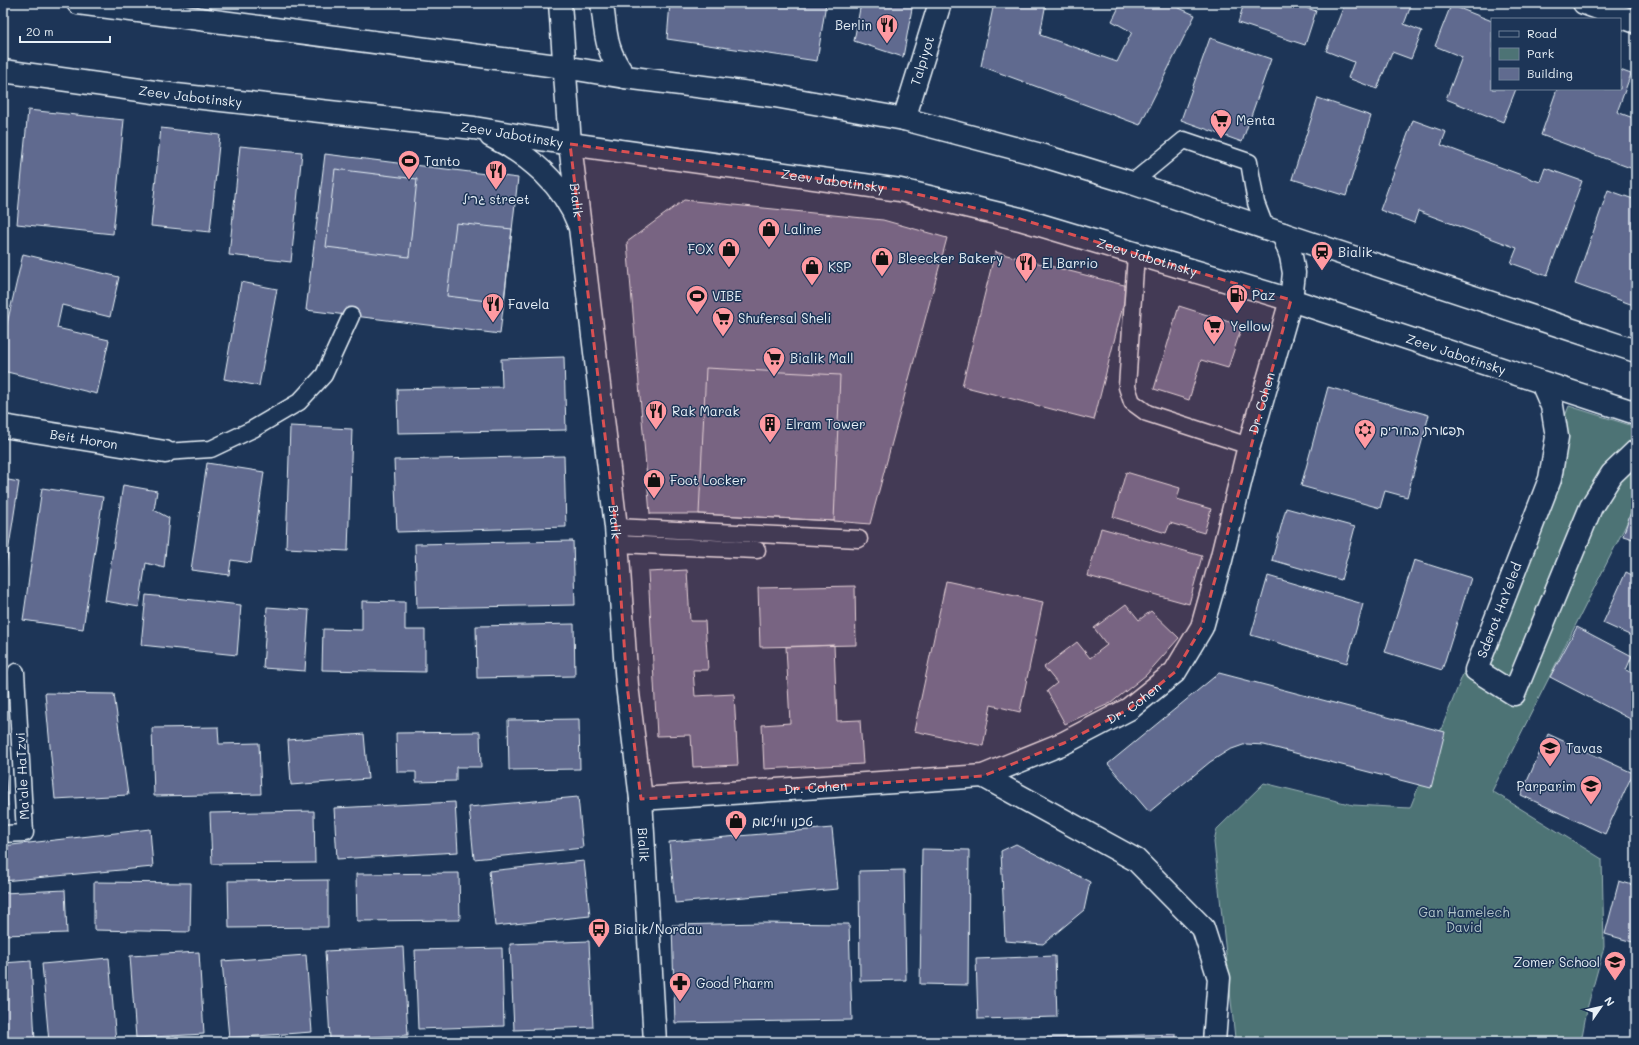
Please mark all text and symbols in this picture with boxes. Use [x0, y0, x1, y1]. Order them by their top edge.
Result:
restaurant icon: Berlin [874, 12, 900, 45]
place label: Berlin [835, 16, 872, 33]
scale bar [20, 18, 110, 44]
legend [1491, 18, 1621, 90]
text: 20 m [26, 23, 54, 39]
text: Road [1527, 25, 1557, 41]
street label: Talpiyot [906, 34, 937, 87]
text: Park [1527, 45, 1554, 61]
text: Building [1527, 65, 1573, 81]
street label: Zeev Jabotinsky [138, 81, 243, 110]
supermarket icon: Menta [1208, 107, 1234, 140]
place label: Menta [1236, 111, 1275, 128]
street label: Zeev Jabotinsky [460, 118, 565, 151]
sports icon: Tanto [396, 148, 422, 181]
place label: Tanto [424, 152, 460, 169]
restaurant icon: גריל street [483, 158, 509, 191]
street label: Zeev Jabotinsky [780, 165, 886, 196]
street label: Bialik [567, 182, 588, 218]
place label: גריל street [462, 190, 530, 207]
shop icon: Laline [756, 216, 782, 249]
place label: Laline [784, 220, 821, 237]
street label: Zeev Jabotinsky [1095, 233, 1200, 280]
shop icon: FOX [716, 236, 742, 269]
station icon: Bialik [1309, 239, 1335, 272]
place label: FOX [688, 240, 714, 257]
place label: Bialik [1338, 243, 1372, 260]
shop icon: Bleecker Bakery [869, 245, 895, 278]
place label: Bleecker Bakery [898, 249, 1003, 266]
restaurant icon: El Barrio [1013, 250, 1039, 283]
shop icon: KSP [799, 254, 825, 287]
place label: El Barrio [1042, 254, 1098, 271]
place label: KSP [828, 258, 851, 275]
fuel station icon: Paz [1224, 282, 1250, 315]
sports icon: VIBE [684, 283, 710, 316]
place label: Paz [1252, 286, 1275, 303]
place label: VIBE [712, 287, 742, 304]
restaurant icon: Favela [480, 291, 506, 324]
place label: Favela [508, 295, 550, 312]
supermarket icon: Shufersal Sheli [710, 305, 736, 338]
place label: Shufersal Sheli [738, 309, 831, 326]
supermarket icon: Yellow [1201, 313, 1227, 346]
place label: Yellow [1230, 317, 1271, 334]
street label: Zeev Jabotinsky [1404, 329, 1509, 378]
supermarket icon: Bialik Mall [761, 345, 787, 378]
place label: Bialik Mall [790, 349, 853, 366]
street label: Dr. Cohen [1244, 370, 1278, 435]
restaurant icon: Rak Marak [643, 398, 669, 431]
place label: Rak Marak [672, 402, 740, 419]
building icon: Elram Tower [757, 411, 783, 444]
place label: Elram Tower [786, 415, 865, 432]
synagogue icon: תפארת בחורים [1352, 417, 1378, 450]
place label: תפארת בחורים [1380, 421, 1465, 438]
street label: Beit Horon [49, 425, 119, 452]
shop icon: Foot Locker [641, 467, 667, 500]
place label: Foot Locker [670, 471, 746, 488]
street label: Bialik [605, 504, 626, 540]
street label: Sderot HaYeled [1472, 560, 1525, 660]
street label: Dr. Cohen [1103, 678, 1164, 727]
street label: Ma'ale HaTzvi [11, 732, 32, 820]
school or university icon: Tavas [1537, 735, 1563, 768]
place label: Tavas [1566, 739, 1603, 756]
school or university icon: Parparim [1578, 773, 1604, 806]
street label: Dr. Cohen [784, 776, 848, 797]
place label: Parparim [1516, 777, 1576, 794]
shop icon: טכנו וויליאם [723, 808, 749, 841]
place label: טכנו וויליאם [752, 812, 813, 829]
street label: Bialik [635, 827, 654, 862]
park label: Gan Hamelech David [1418, 903, 1510, 935]
bus stop icon: Bialik/Nordau [586, 916, 612, 949]
place label: Bialik/Nordau [614, 920, 702, 937]
school or university icon: Zomer School [1602, 949, 1628, 982]
place label: Zomer School [1513, 953, 1600, 970]
pharmacy icon: Good Pharm [667, 970, 693, 1003]
place label: Good Pharm [696, 974, 774, 991]
north arrow [1581, 987, 1621, 1027]
text: N [1601, 993, 1618, 1009]

